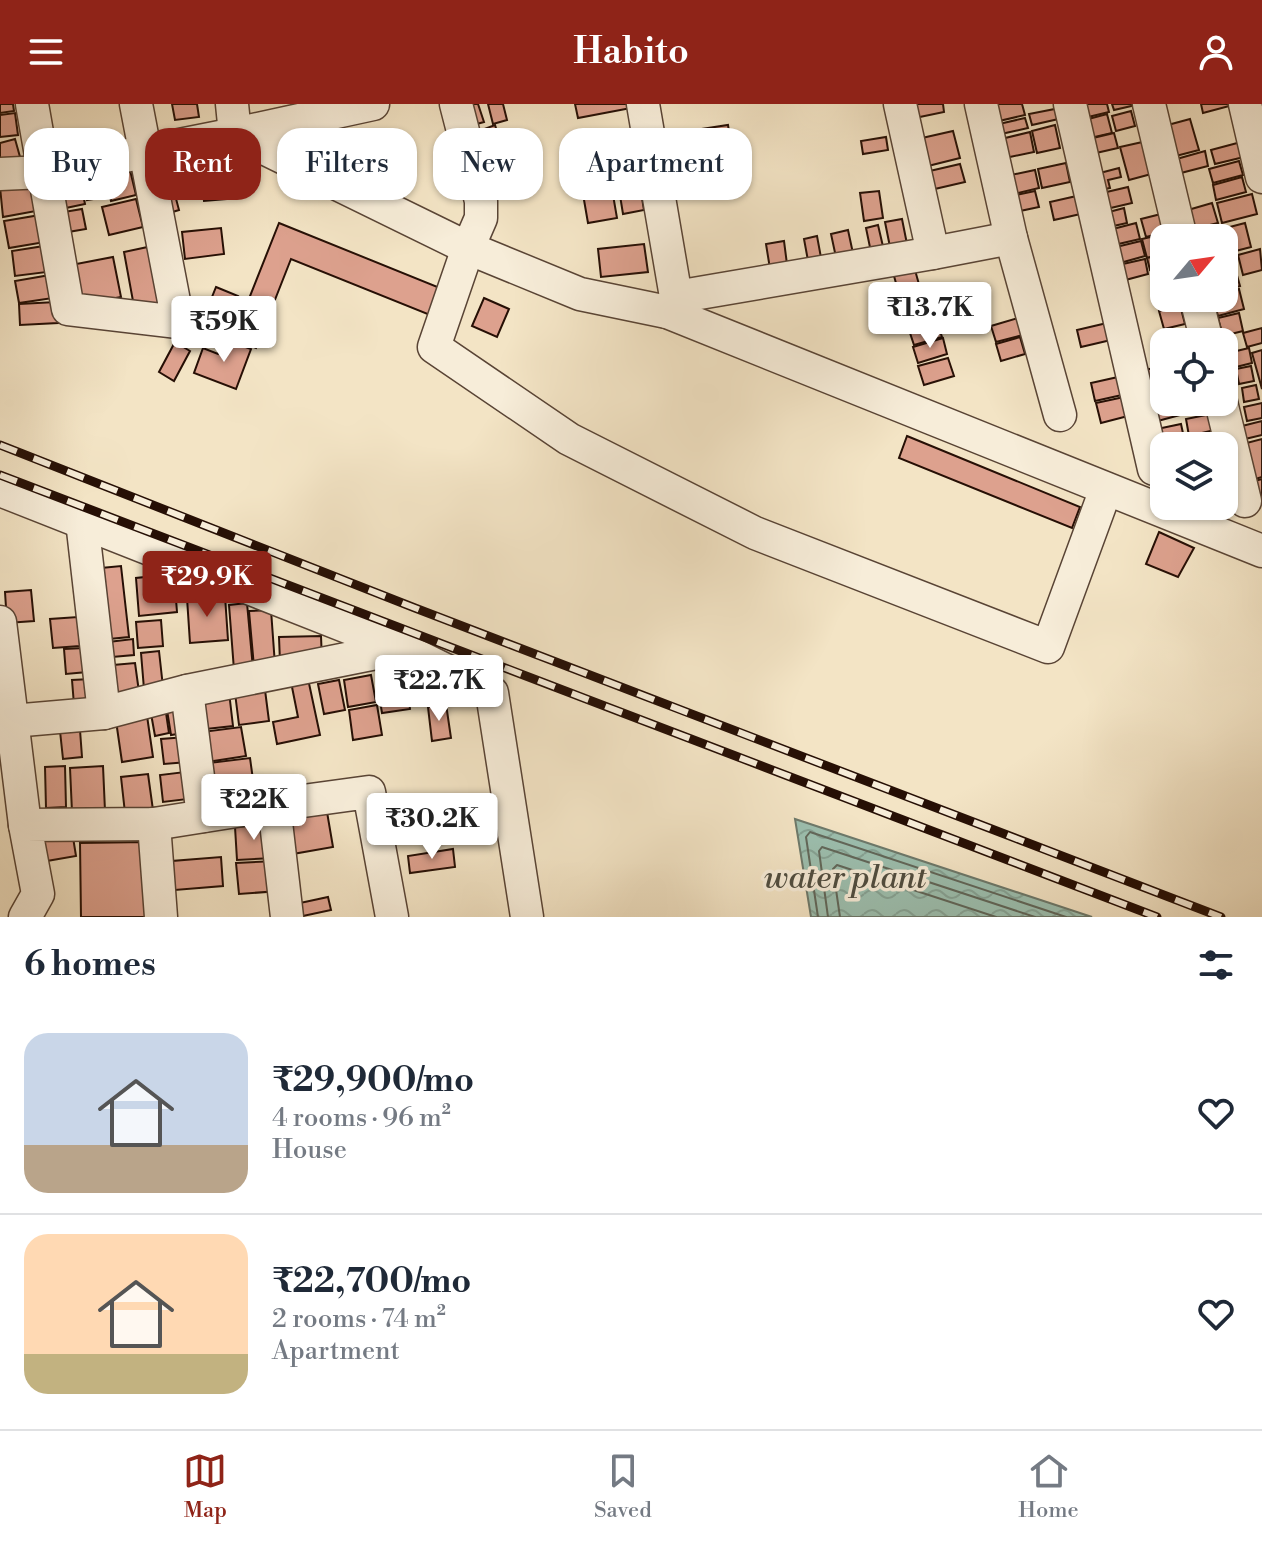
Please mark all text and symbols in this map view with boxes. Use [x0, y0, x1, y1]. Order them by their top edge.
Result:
icon: menu [24, 30, 68, 74]
text: Habito [573, 30, 689, 75]
icon: person [1194, 30, 1238, 74]
chip: Buy [24, 128, 129, 200]
chip: Rent [145, 128, 261, 200]
chip: Filters [277, 128, 417, 200]
chip: New [433, 128, 543, 200]
chip: Apartment [559, 128, 752, 200]
north arrow [1150, 224, 1238, 312]
map controls [1150, 224, 1238, 520]
pin: ₹13.7K [865, 282, 995, 350]
text: ₹13.7K [886, 292, 974, 324]
pin: ₹59K [177, 296, 271, 364]
text: ₹59K [189, 306, 259, 338]
button: locate [1150, 328, 1238, 416]
button: layers [1150, 432, 1238, 520]
pin: ₹29.9K [142, 551, 272, 619]
text: ₹29.9K [161, 561, 253, 593]
pin: ₹22.7K [374, 655, 504, 723]
text: ₹22.7K [393, 665, 485, 697]
pin: ₹22K [207, 774, 301, 842]
text: ₹22K [219, 784, 289, 816]
pin: ₹30.2K [367, 793, 497, 861]
text: ₹30.2K [385, 803, 479, 835]
water label: water plant [764, 858, 927, 898]
icon: filters [1194, 943, 1238, 987]
text: 6 homes [24, 944, 156, 986]
text: ₹29,900/mo [272, 1060, 474, 1102]
icon: home [88, 1065, 184, 1161]
icon: heart [1194, 1091, 1238, 1135]
text: 4 rooms · 96 m² [272, 1102, 451, 1134]
text: House [272, 1134, 347, 1166]
text: ₹22,700/mo [272, 1261, 471, 1303]
icon: home [88, 1266, 184, 1362]
icon: heart [1194, 1292, 1238, 1336]
text: 2 rooms · 74 m² [272, 1303, 446, 1335]
text: Apartment [272, 1335, 400, 1367]
tab: Map [183, 1449, 227, 1524]
tab: Saved [594, 1449, 652, 1524]
tab: Home [1018, 1449, 1079, 1524]

